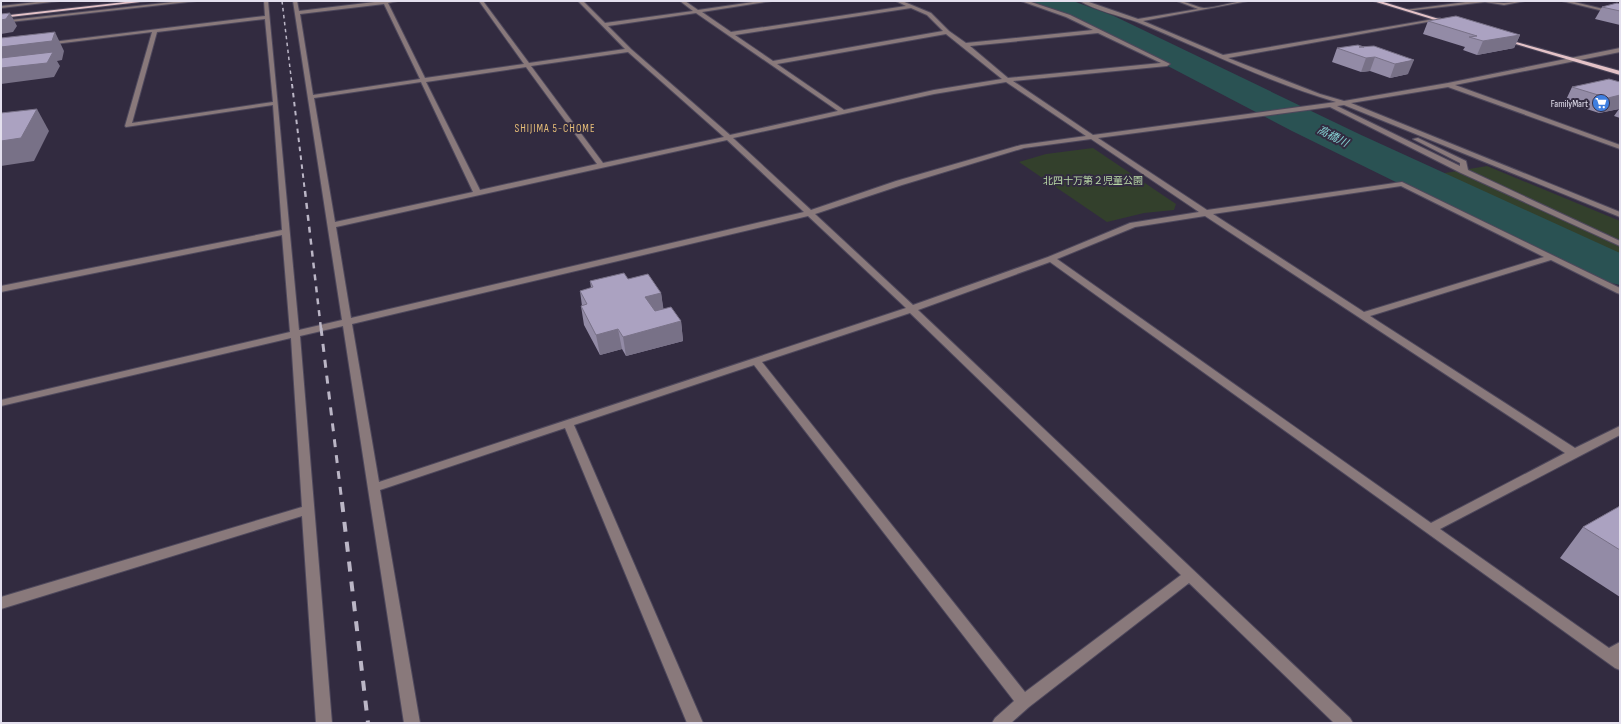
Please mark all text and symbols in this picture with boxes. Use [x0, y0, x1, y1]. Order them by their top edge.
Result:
supermarket icon: FamilyMart [1591, 93, 1611, 113]
place label: FamilyMart [1551, 98, 1588, 110]
district label: SHIJIMA 5-CHOME [515, 122, 595, 135]
water label: 高橋川 [1315, 123, 1351, 150]
park label: 北四十万第２児童公園 [1043, 175, 1143, 187]

